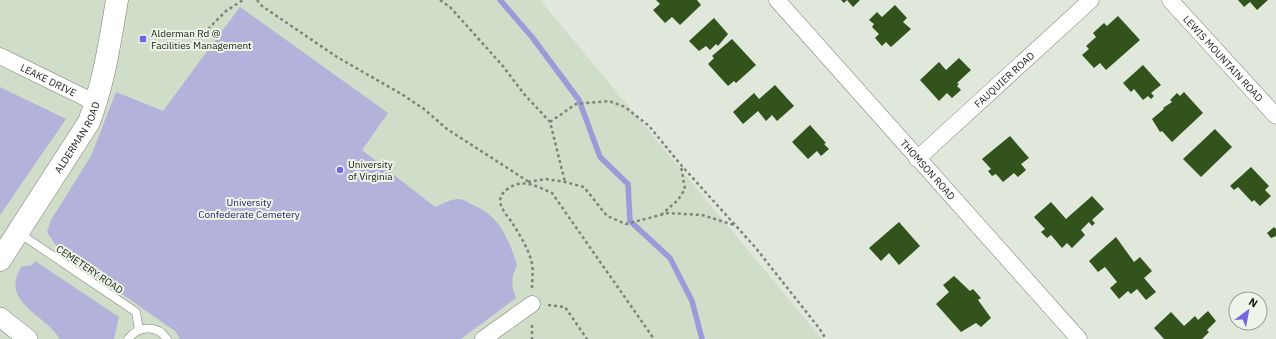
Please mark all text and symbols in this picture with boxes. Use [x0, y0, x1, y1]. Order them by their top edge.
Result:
street label: LEWIS MOUNTAIN ROAD [1180, 13, 1266, 105]
place label: Alderman Rd @ Facilities Management [151, 27, 252, 52]
marker: Alderman Rd @ Facilities Management [138, 34, 148, 44]
street label: FAUQUIER ROAD [972, 49, 1037, 111]
street label: LEAKE DRIVE [18, 61, 79, 99]
street label: ALDERMAN ROAD [52, 100, 103, 176]
street label: THOMSON ROAD [897, 137, 958, 203]
place label: University of Virginia [348, 158, 393, 183]
marker: University of Virginia [335, 165, 345, 175]
park label: University Confederate Cemetery [198, 196, 300, 221]
street label: CEMETERY ROAD [54, 242, 126, 297]
north arrow [1228, 291, 1268, 331]
text: N [1246, 294, 1260, 311]

